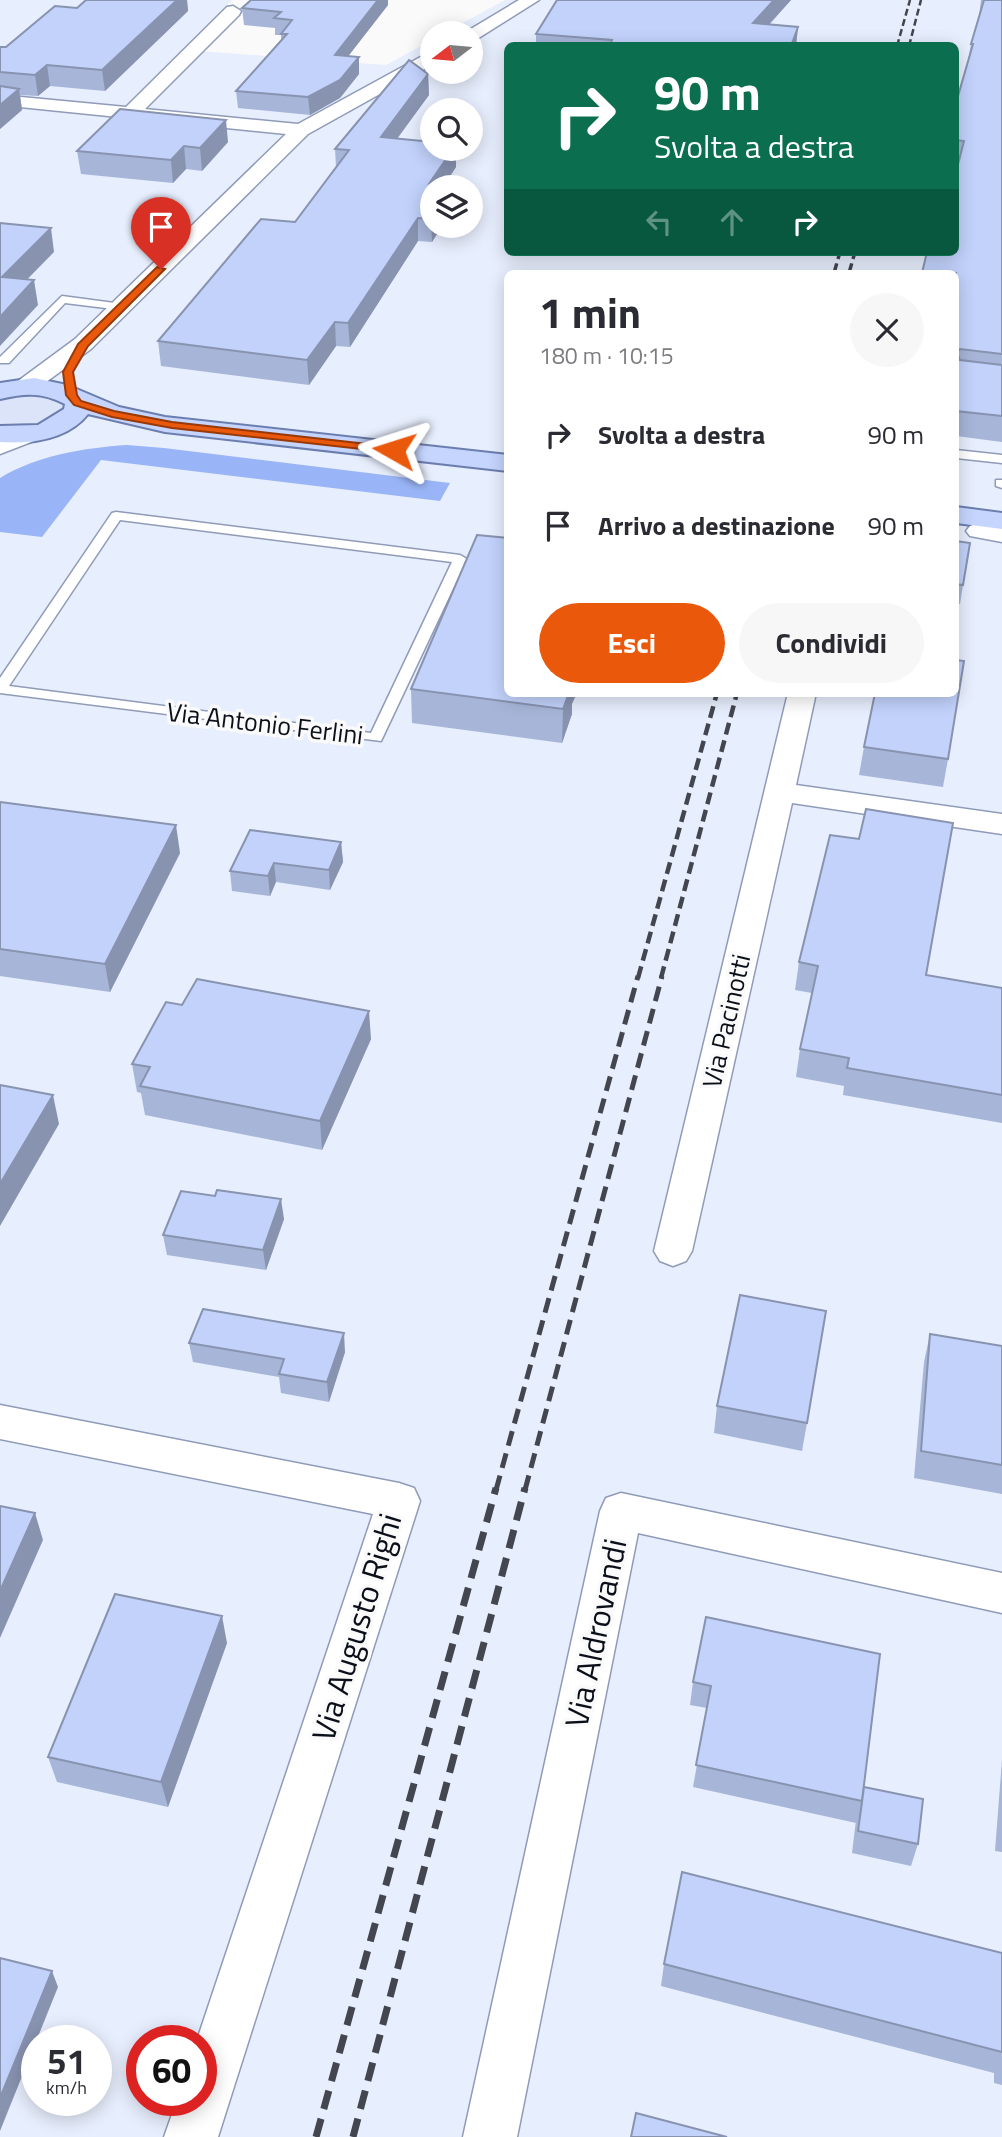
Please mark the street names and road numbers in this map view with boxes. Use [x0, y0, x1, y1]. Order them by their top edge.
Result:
street label: Via Antonio Ferlini [165, 692, 365, 754]
street label: Via Pacinotti [692, 950, 760, 1092]
street label: Via Augusto Righi [299, 1507, 413, 1747]
street label: Via Aldrovandi [552, 1534, 638, 1732]

